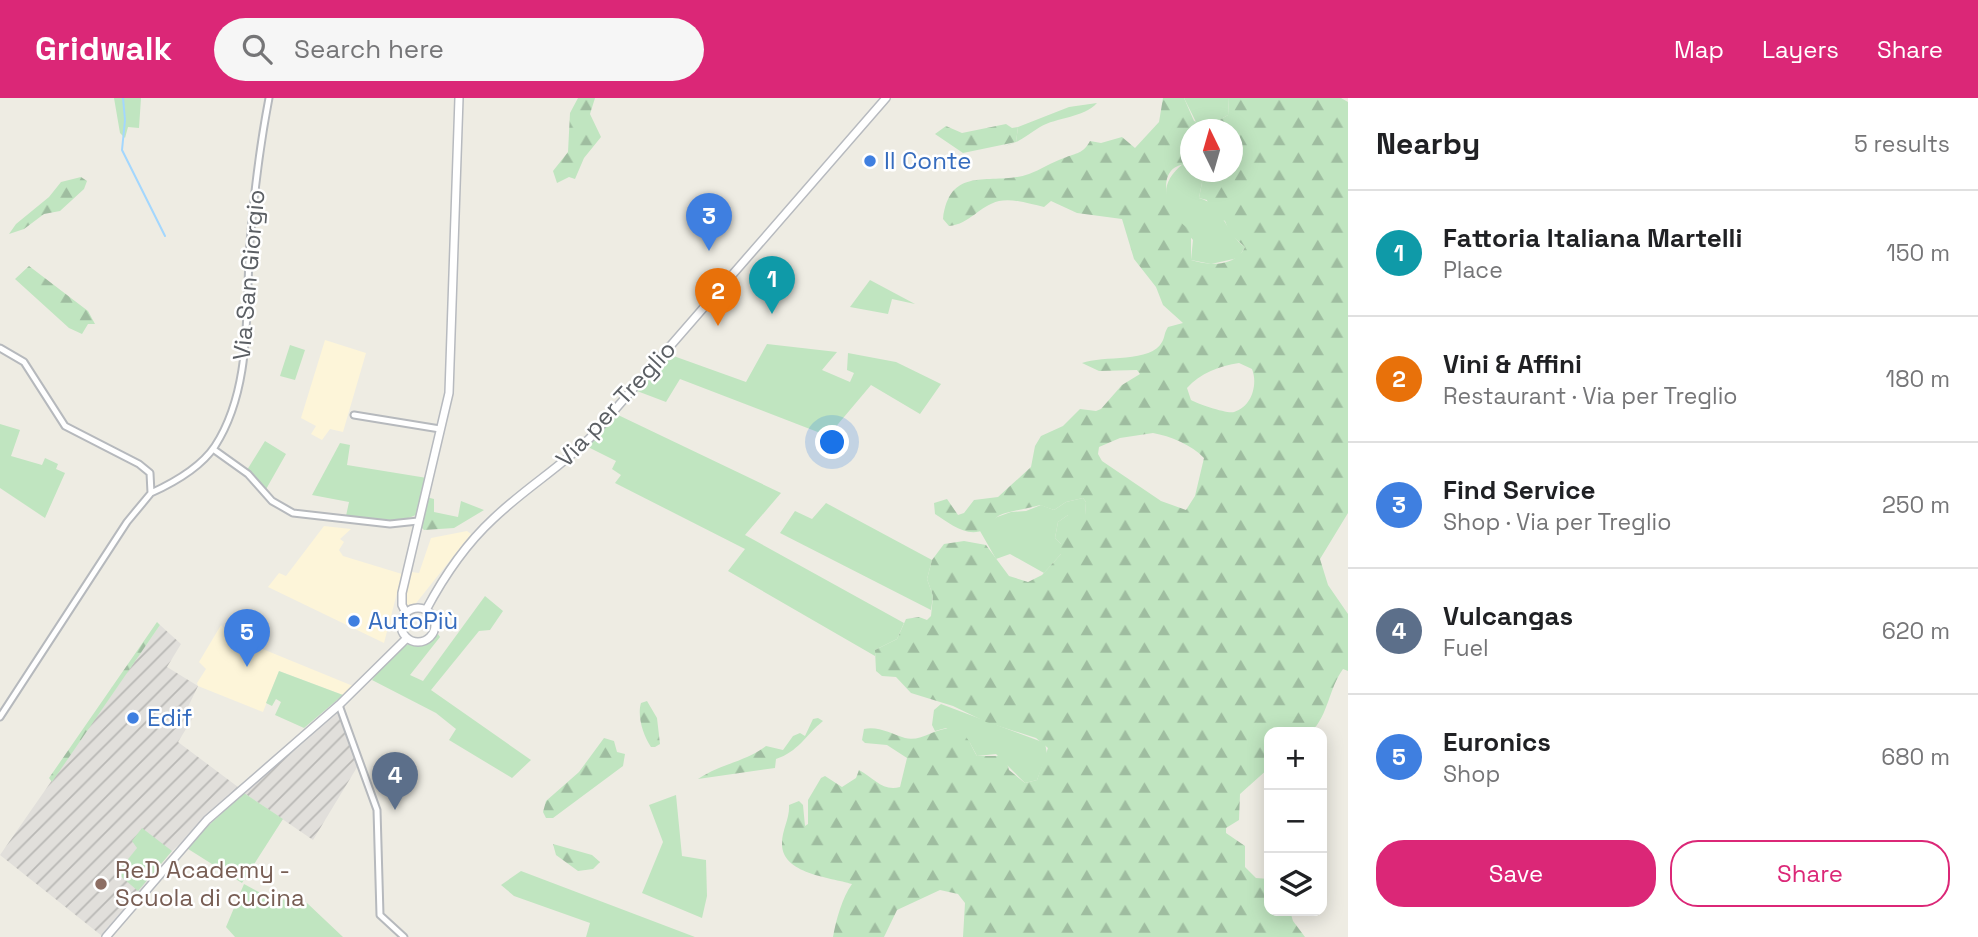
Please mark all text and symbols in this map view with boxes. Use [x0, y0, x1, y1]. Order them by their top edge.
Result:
search box [214, 18, 704, 81]
text: Gridwalk [35, 28, 172, 70]
icon: search [238, 30, 276, 68]
text: Search here [294, 32, 444, 66]
text: Map [1674, 34, 1724, 65]
text: Layers [1762, 34, 1839, 65]
text: Share [1877, 34, 1943, 65]
north arrow [1180, 119, 1243, 182]
text: Nearby [1376, 124, 1480, 163]
text: 5 results [1854, 129, 1950, 159]
place label: Il Conte [884, 145, 971, 176]
marker: Il Conte [862, 153, 878, 169]
street label: Via San Giorgio [226, 188, 271, 362]
pin: 3 [686, 193, 732, 251]
text: Fattoria Italiana Martelli [1443, 221, 1742, 255]
text: 1 [1394, 238, 1404, 268]
text: 150 m [1886, 238, 1950, 268]
text: Place [1443, 255, 1503, 285]
pin: 1 [749, 256, 795, 314]
pin: 2 [695, 268, 741, 326]
street label: Via per Treglio [549, 334, 682, 474]
text: Vini & Affini [1443, 347, 1582, 381]
text: 2 [1392, 364, 1406, 394]
text: 180 m [1886, 364, 1950, 394]
text: Restaurant · Via per Treglio [1443, 381, 1738, 411]
your location [815, 425, 849, 459]
text: Find Service [1443, 473, 1595, 507]
text: 3 [1392, 490, 1406, 520]
text: 250 m [1882, 490, 1950, 520]
text: Shop · Via per Treglio [1443, 507, 1671, 537]
text: Vulcangas [1443, 599, 1573, 633]
place label: AutoPiù [368, 605, 458, 636]
pin: 5 [224, 609, 270, 667]
marker: AutoPiù [346, 613, 362, 629]
text: 4 [1392, 616, 1406, 646]
text: 620 m [1882, 616, 1950, 646]
text: Fuel [1443, 633, 1489, 663]
place label: Edif [147, 702, 192, 733]
marker: Edif [125, 710, 141, 726]
text: Euronics [1443, 725, 1551, 759]
map controls [1264, 727, 1327, 916]
button: + [1264, 727, 1327, 790]
text: 5 [1392, 742, 1406, 772]
text: 680 m [1881, 742, 1950, 772]
pin: 4 [372, 752, 418, 810]
text: Shop [1443, 759, 1500, 789]
button: − [1264, 790, 1327, 853]
button: Save [1376, 840, 1656, 907]
button: Share [1670, 840, 1950, 907]
button: layers [1264, 853, 1327, 916]
place label: ReD Academy - Scuola di cucina [115, 854, 305, 913]
marker: ReD Academy - Scuola di cucina [93, 876, 109, 892]

